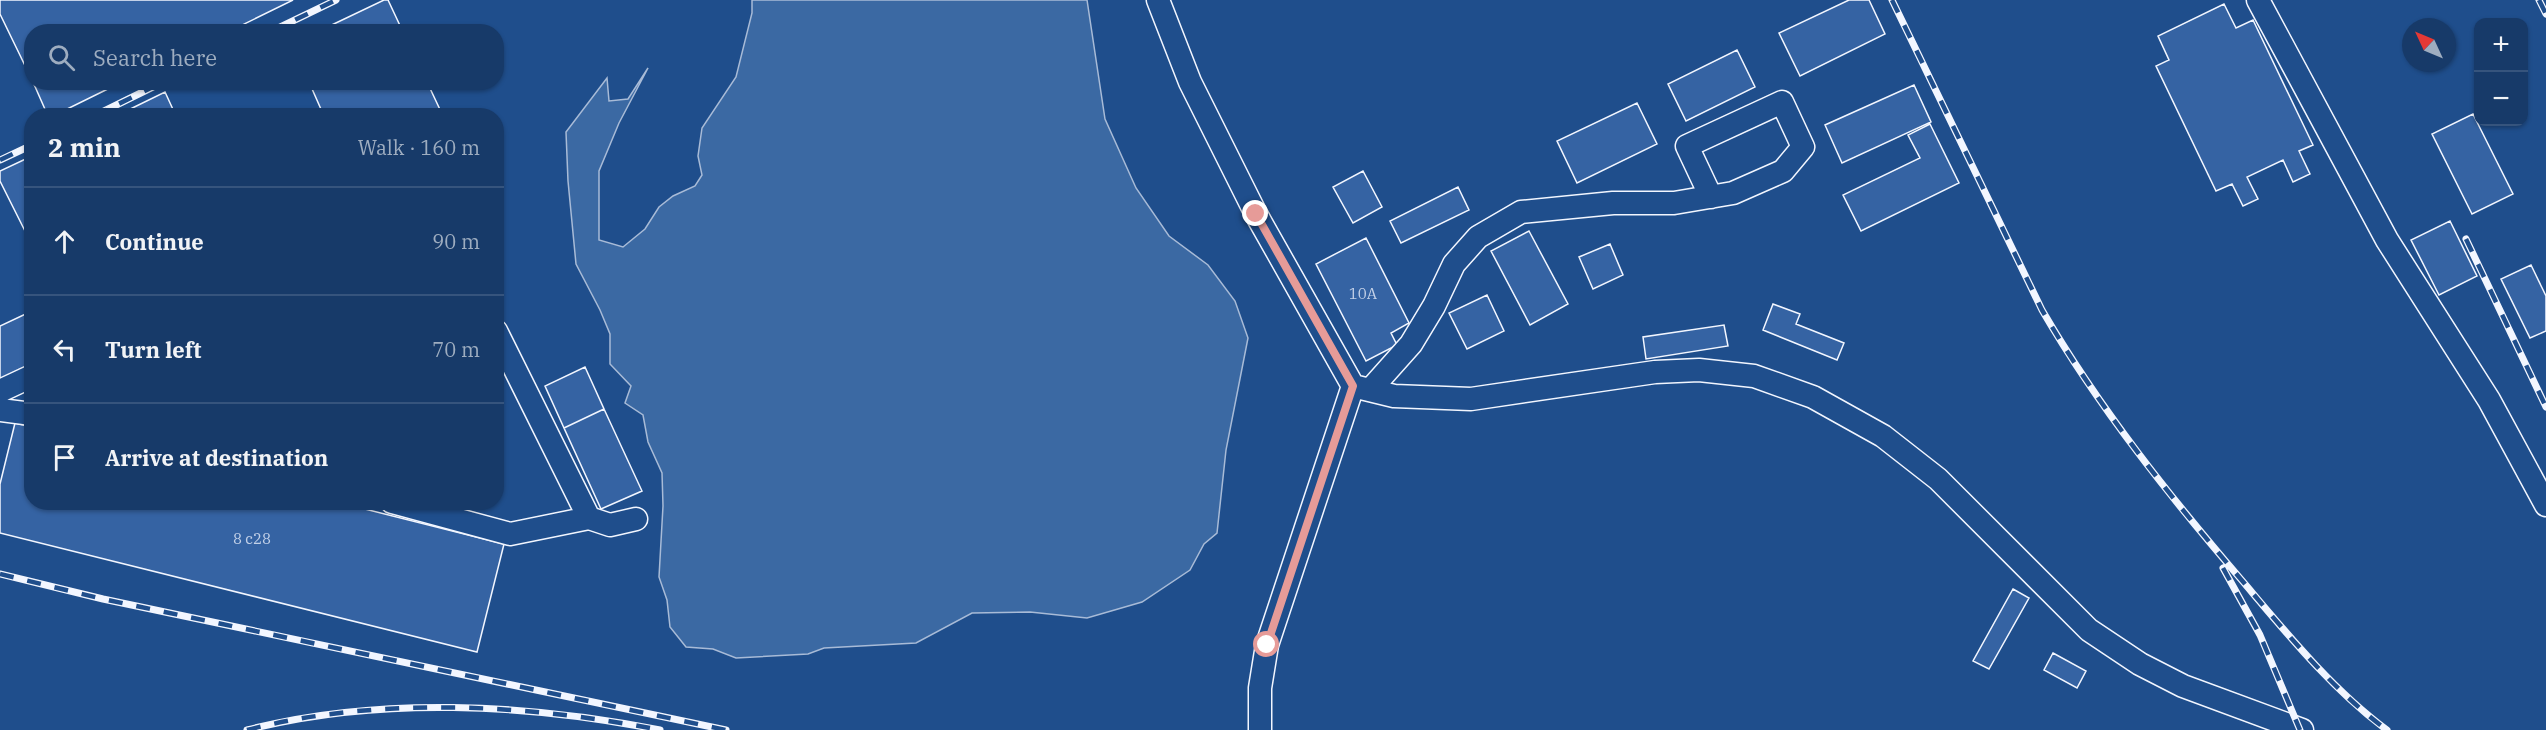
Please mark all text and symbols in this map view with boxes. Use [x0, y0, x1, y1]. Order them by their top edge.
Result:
north arrow [2402, 18, 2456, 72]
map controls [2474, 18, 2528, 126]
button: + [2474, 18, 2528, 72]
search box [24, 24, 504, 90]
icon: search [45, 41, 78, 74]
text: Search here [93, 43, 217, 72]
button: − [2474, 72, 2528, 126]
text: 2 min [48, 130, 121, 164]
text: Walk · 160 m [358, 134, 480, 161]
route end [1242, 200, 1268, 226]
icon: ahead [48, 225, 81, 258]
text: Continue [105, 227, 204, 256]
text: 90 m [432, 228, 480, 255]
house number: 10А [1349, 284, 1378, 303]
icon: left [48, 333, 81, 366]
text: Turn left [105, 335, 201, 364]
text: 70 m [432, 336, 480, 363]
icon: arrive [48, 441, 81, 474]
text: Arrive at destination [105, 443, 328, 472]
house number: 8 с28 [233, 529, 271, 548]
route start [1253, 631, 1279, 657]

